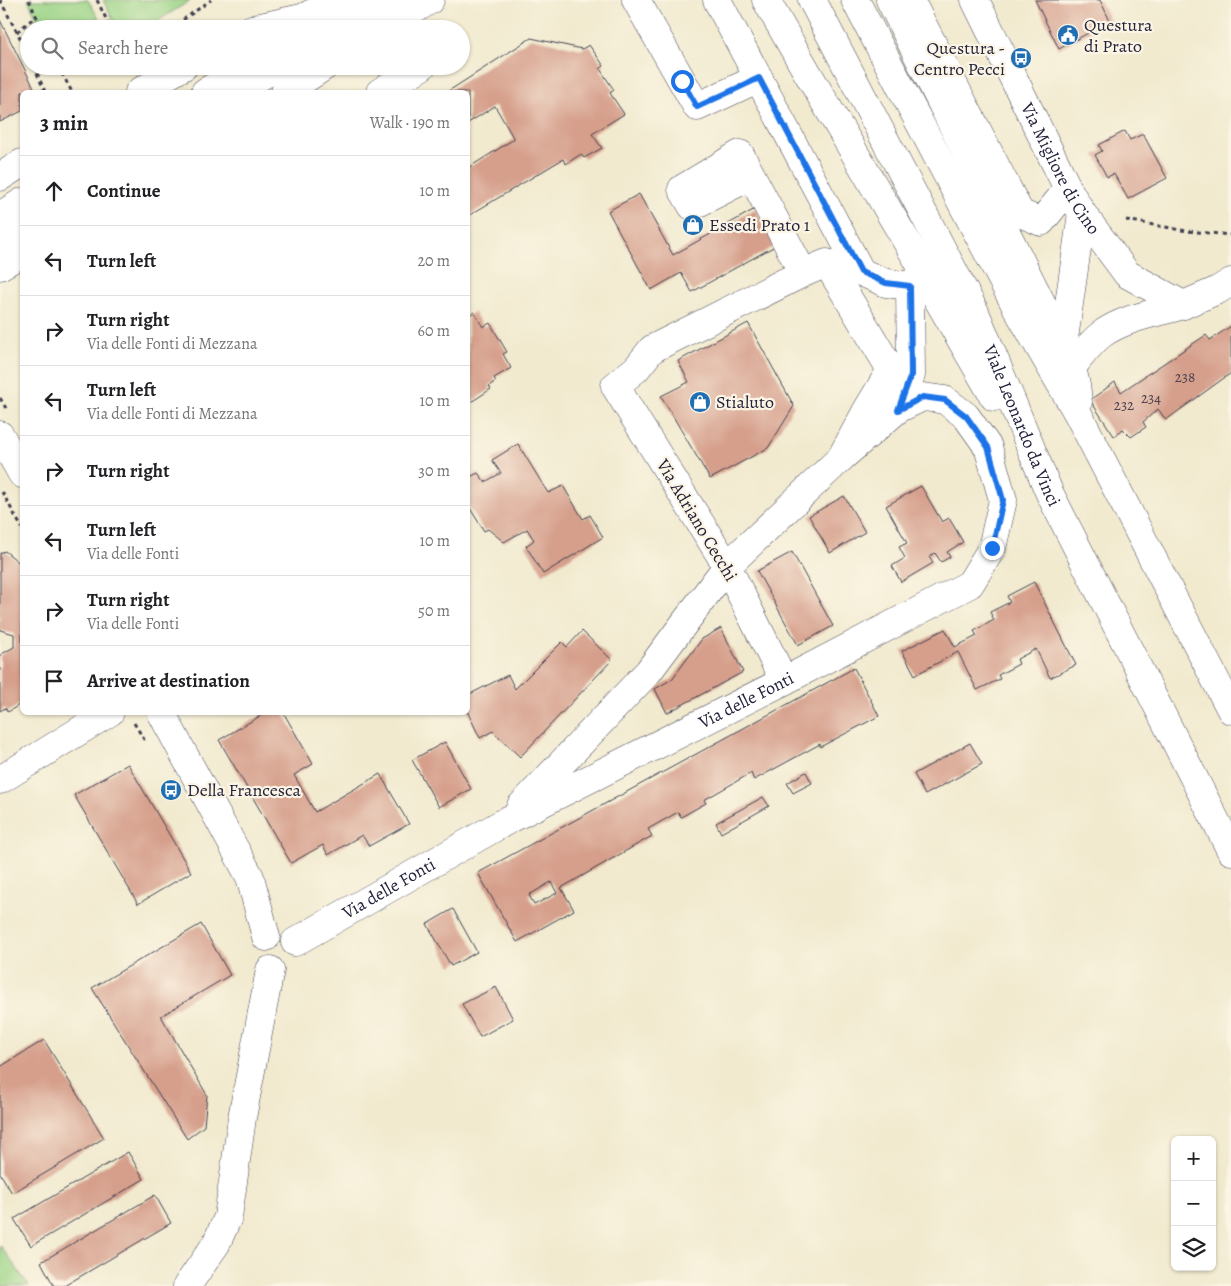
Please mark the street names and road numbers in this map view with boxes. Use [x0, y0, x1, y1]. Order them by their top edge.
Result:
street label: Via Migliore di Cino [1015, 98, 1106, 239]
street label: Viale Leonardo da Vinci [977, 340, 1066, 511]
street label: Via Adriano Cecchi [651, 454, 743, 586]
street label: Via delle Fonti [693, 666, 798, 735]
street label: Via delle Fonti [337, 852, 440, 925]

